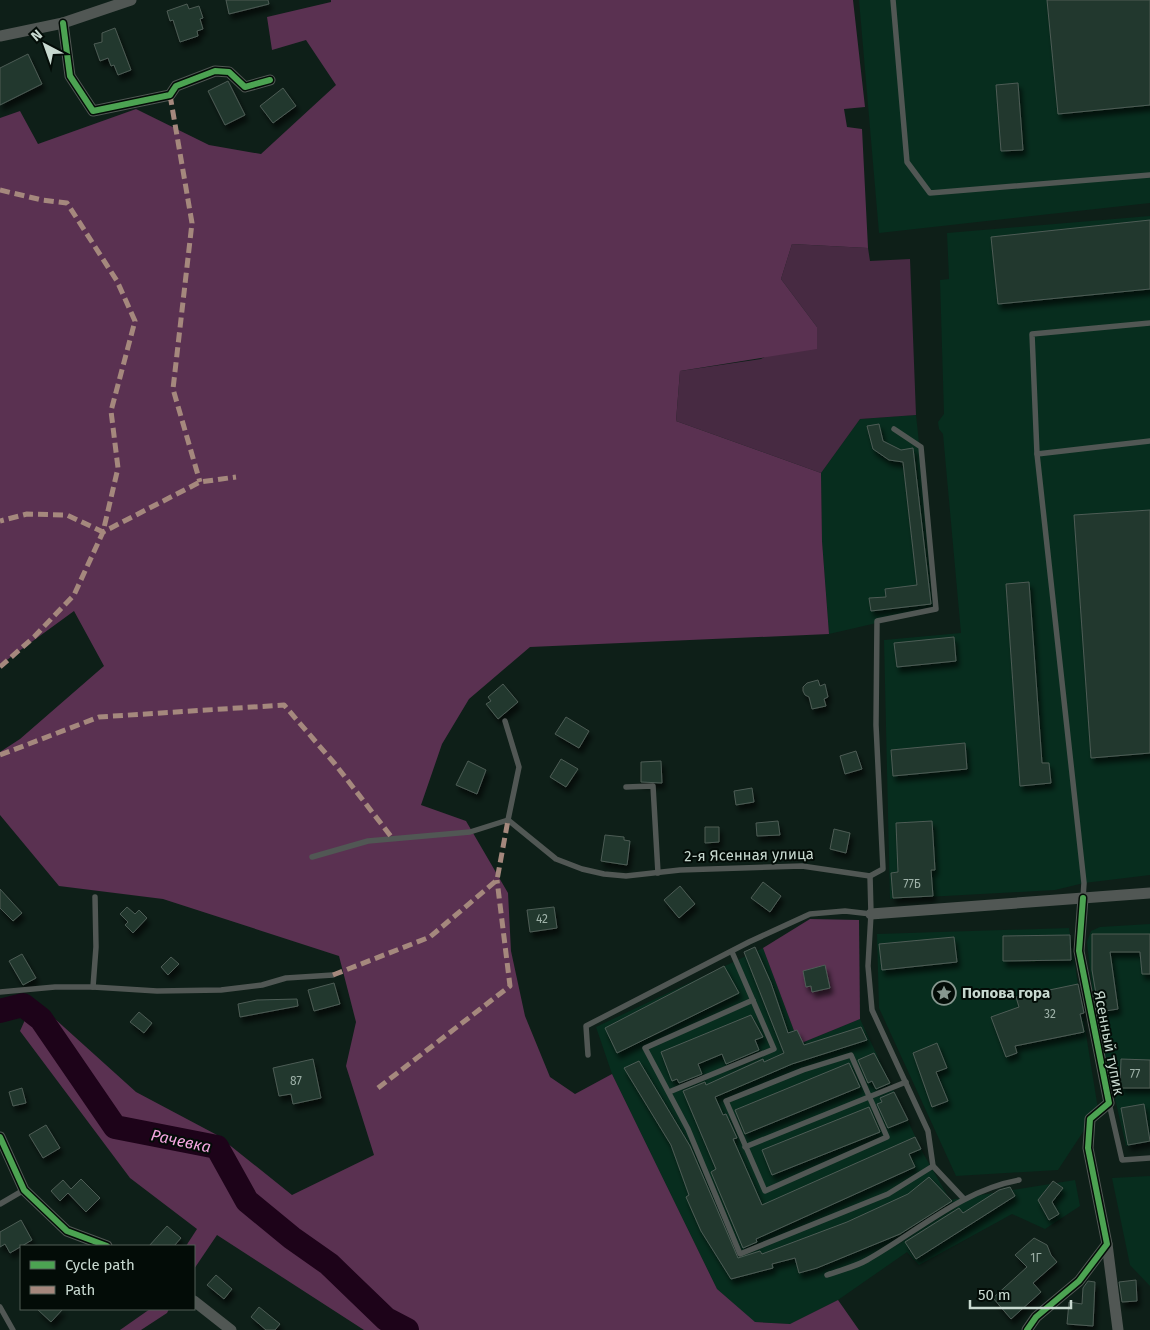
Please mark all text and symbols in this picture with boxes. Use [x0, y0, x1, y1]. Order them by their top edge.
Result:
north arrow [20, 20, 70, 70]
text: N [28, 26, 46, 45]
street label: 2-я Ясенная улица [684, 845, 814, 865]
house number: 77Б [903, 877, 921, 891]
house number: 42 [536, 912, 548, 926]
place icon: Попова гора [931, 980, 957, 1006]
place label: Попова гора [962, 984, 1050, 1002]
street label: Ясенный тупик [1090, 989, 1128, 1097]
house number: 32 [1044, 1007, 1056, 1021]
house number: 77 [1130, 1067, 1140, 1081]
house number: 87 [290, 1074, 302, 1088]
water label: Рачевка [149, 1125, 213, 1157]
legend [20, 1245, 195, 1310]
house number: 1Г [1030, 1251, 1042, 1265]
text: Cycle path [65, 1256, 135, 1274]
scale bar [970, 1278, 1071, 1310]
text: Path [65, 1281, 95, 1299]
text: 50 m [978, 1286, 1011, 1304]

